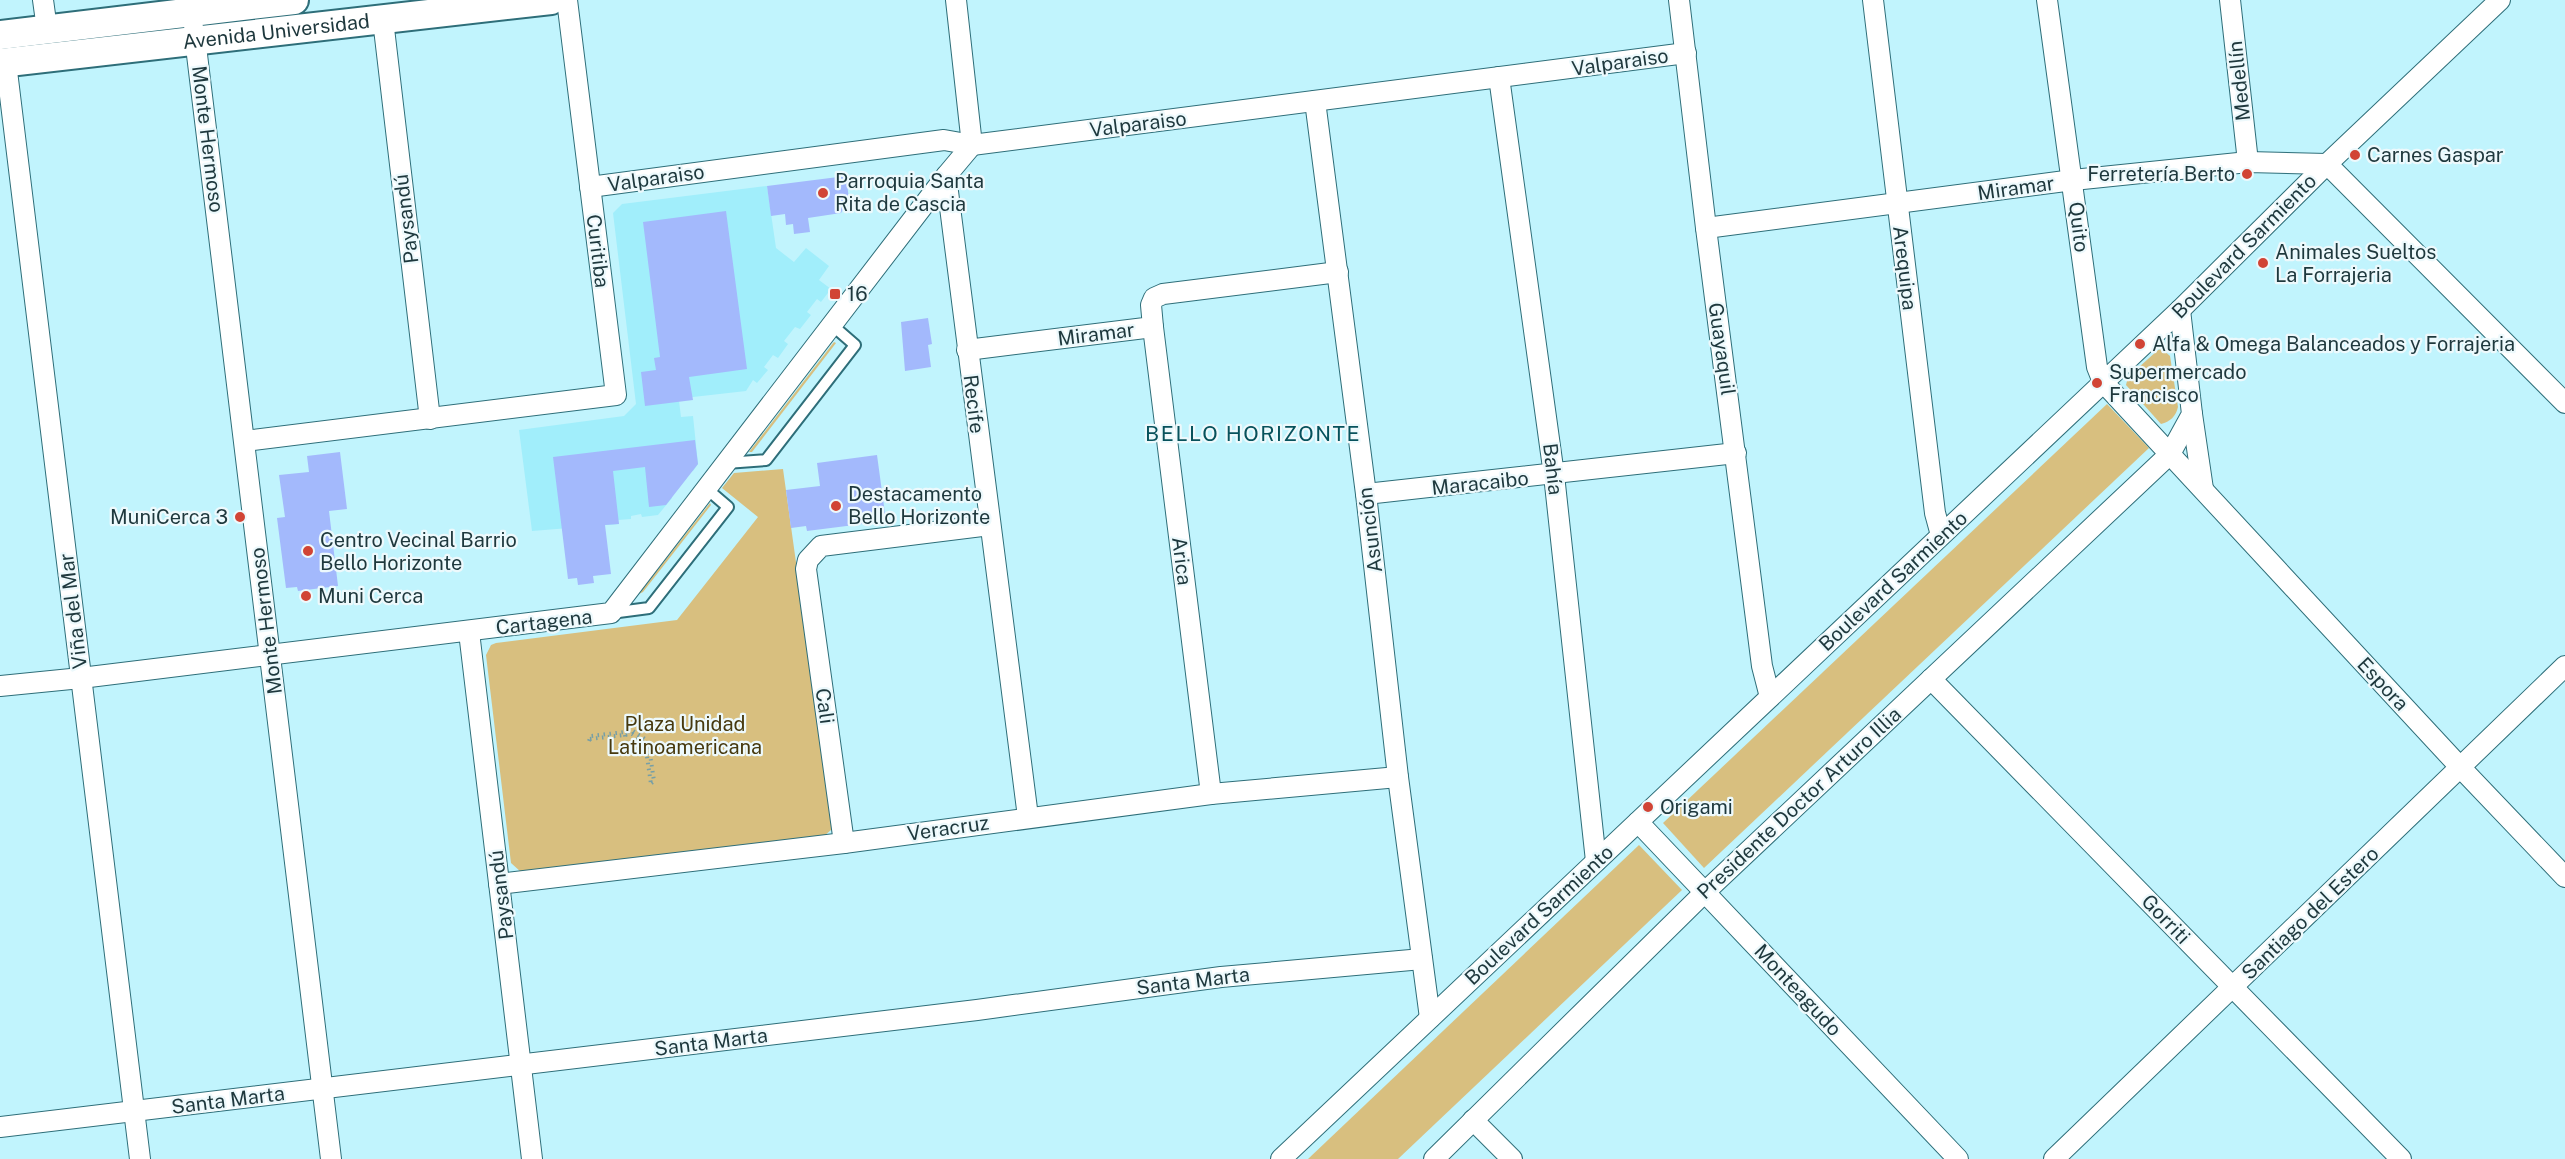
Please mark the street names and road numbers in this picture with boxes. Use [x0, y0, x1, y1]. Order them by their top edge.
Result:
street label: Avenida Universidad [181, 9, 371, 54]
street label: Medellín [2223, 40, 2255, 122]
street label: Valparaiso [1570, 43, 1670, 81]
street label: Monte Hermoso [187, 64, 229, 214]
street label: Valparaiso [1088, 106, 1188, 142]
street label: Valparaiso [606, 159, 706, 197]
street label: Boulevard Sarmiento [2167, 169, 2321, 323]
street label: Miramar [1976, 171, 2056, 205]
street label: Paysandú [389, 173, 423, 265]
street label: Quito [2064, 200, 2094, 254]
street label: Curitiba [582, 213, 614, 289]
street label: Arequipa [1888, 224, 1922, 312]
street label: Guayaquil [1704, 301, 1740, 397]
street label: Miramar [1056, 317, 1136, 351]
street label: Recife [958, 373, 990, 435]
street label: Bahía [1538, 442, 1568, 496]
street label: Maracaibo [1430, 466, 1530, 500]
street label: Asunción [1353, 486, 1387, 574]
street label: Boulevard Sarmiento [1814, 506, 1972, 656]
street label: Arica [1167, 535, 1197, 587]
street label: Monte Hermoso [245, 546, 287, 696]
street label: Viña del Mar [54, 552, 92, 670]
street label: Cartagena [494, 604, 594, 640]
street label: Espora [2352, 652, 2414, 716]
street label: Cali [811, 687, 839, 725]
street label: Presidente Doctor Arturo Illia [1692, 702, 1906, 904]
street label: Veracruz [906, 810, 990, 846]
street label: Boulevard Sarmiento [1460, 840, 1618, 990]
street label: Santiago del Estero [2236, 841, 2384, 985]
street label: Paysandú [484, 849, 518, 941]
street label: Gorriti [2137, 889, 2195, 949]
street label: Monteagudo [1749, 939, 1847, 1041]
street label: Santa Marta [1135, 962, 1251, 1000]
street label: Santa Marta [653, 1023, 769, 1061]
street label: Santa Marta [170, 1081, 286, 1119]

